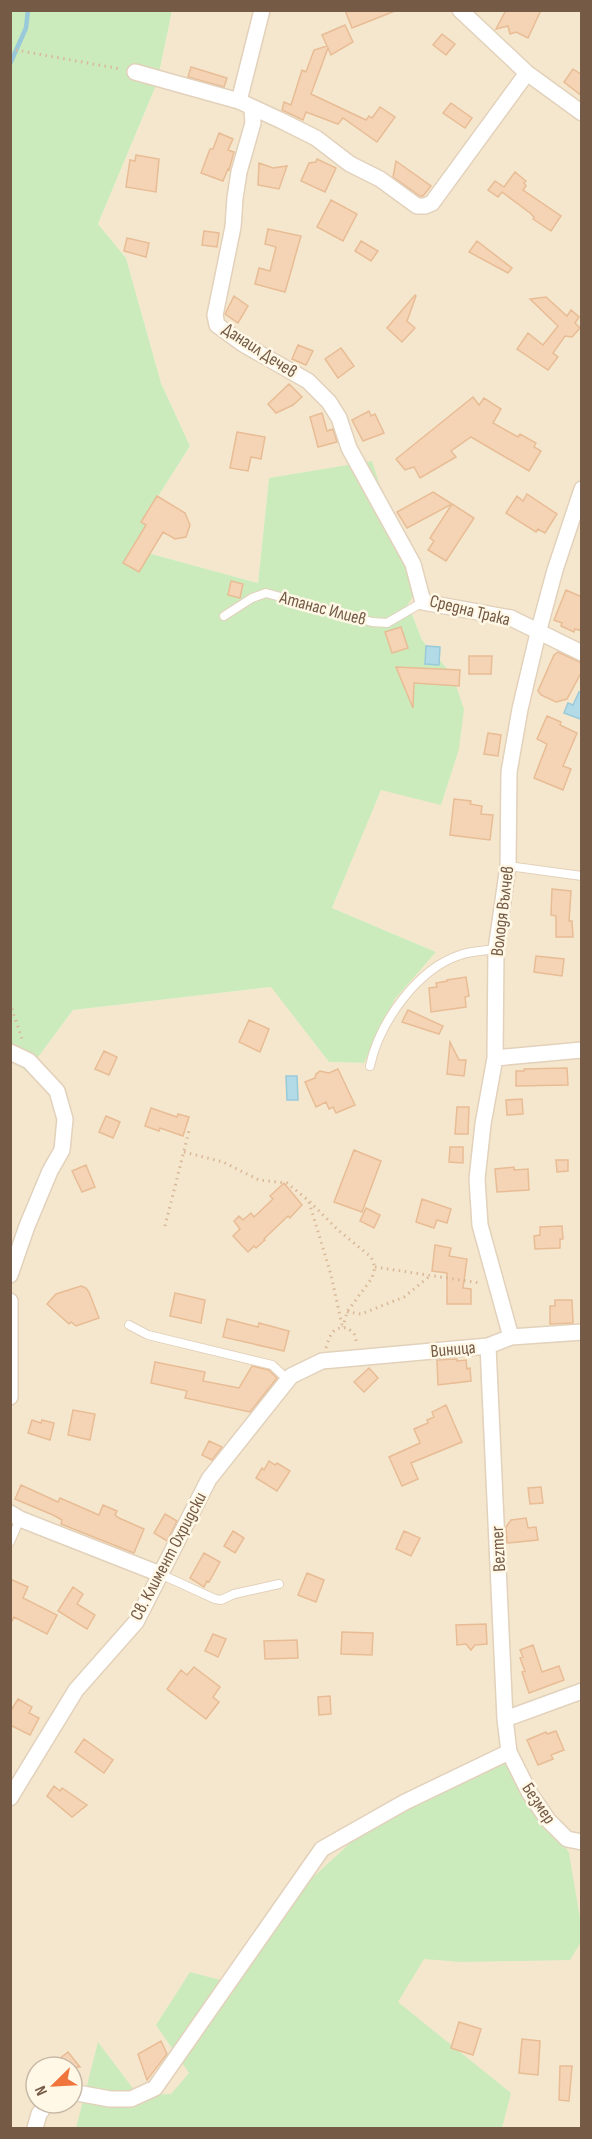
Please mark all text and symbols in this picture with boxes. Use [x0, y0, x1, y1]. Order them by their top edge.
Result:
street label: Данаил Дечев [219, 319, 301, 382]
street label: Атанас Илиев [276, 587, 368, 630]
street label: Средна Трака [428, 590, 512, 631]
street label: Володя Вълчев [487, 865, 518, 957]
street label: Виница [430, 1337, 476, 1362]
street label: Св. Климент Охридски [126, 1489, 211, 1624]
street label: Bezmer [487, 1526, 510, 1572]
street label: Безмер [517, 1779, 560, 1828]
north arrow [24, 2055, 84, 2115]
text: N [31, 2083, 52, 2098]

